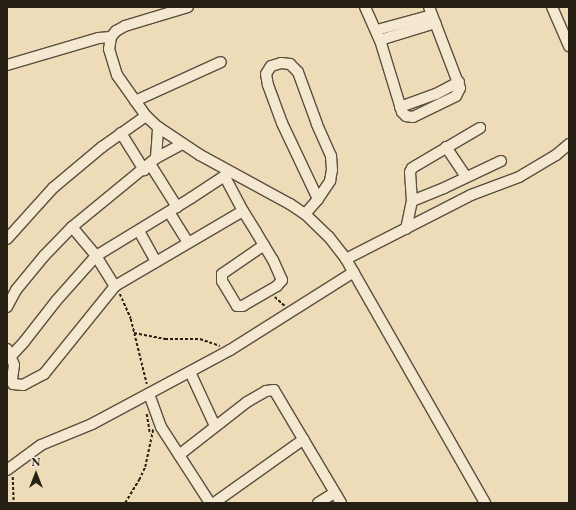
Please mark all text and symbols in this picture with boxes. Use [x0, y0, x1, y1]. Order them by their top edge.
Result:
north arrow [16, 454, 56, 494]
text: N [32, 455, 40, 469]

